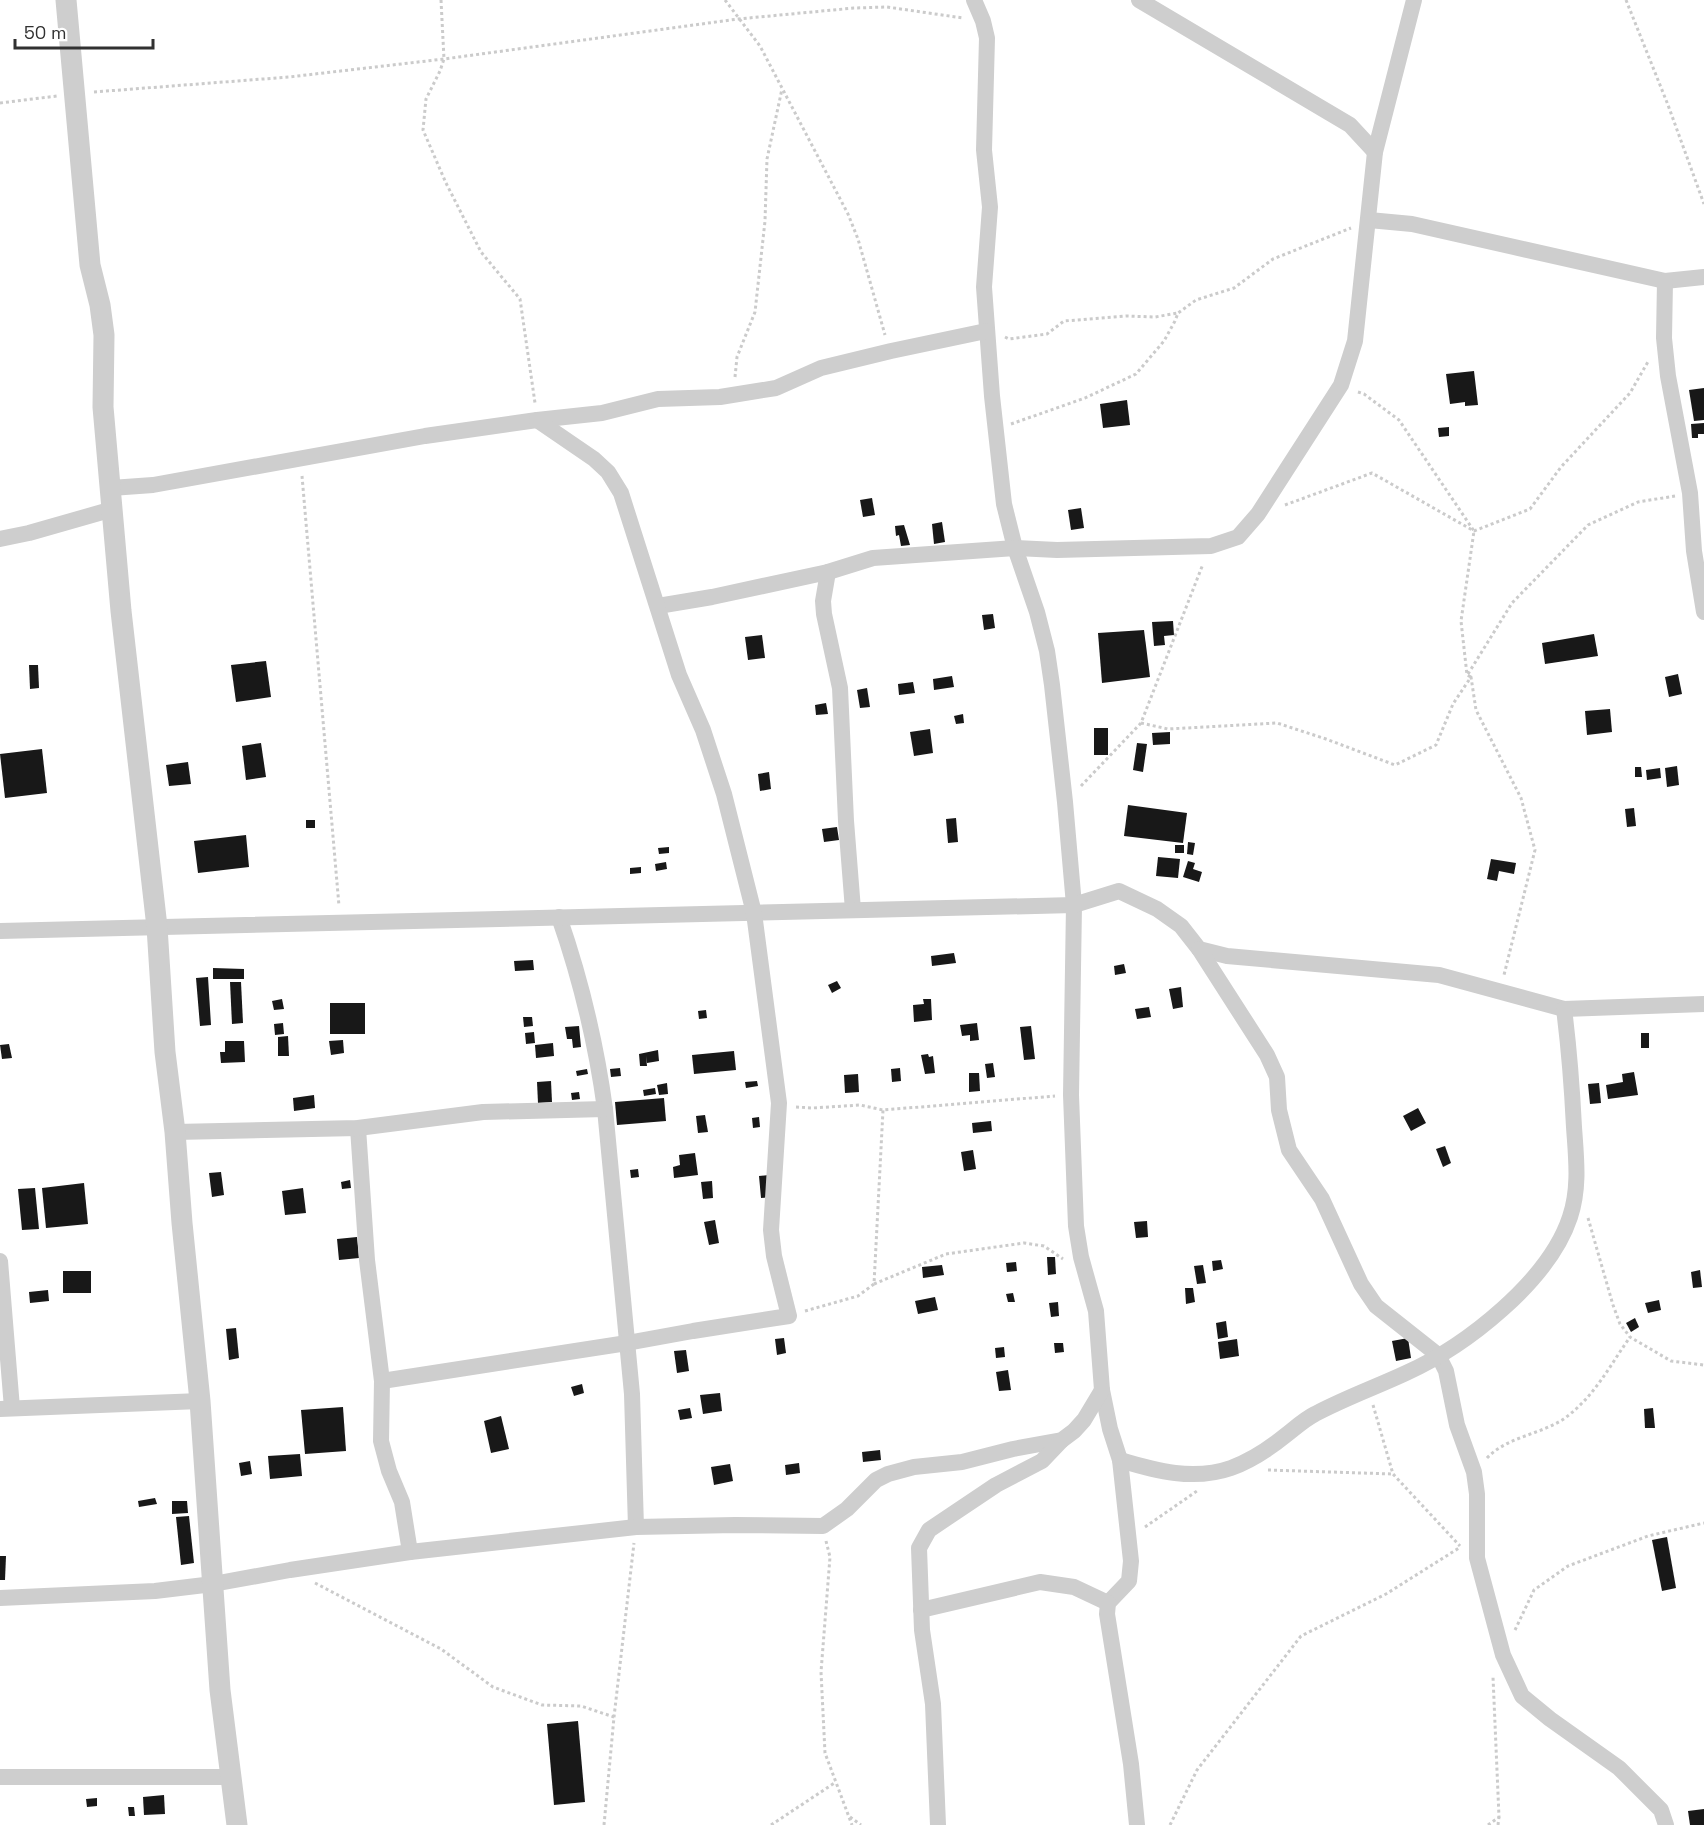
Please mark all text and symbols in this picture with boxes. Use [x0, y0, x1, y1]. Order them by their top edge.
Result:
scale bar [15, 12, 153, 50]
text: 50 m [24, 21, 66, 44]

